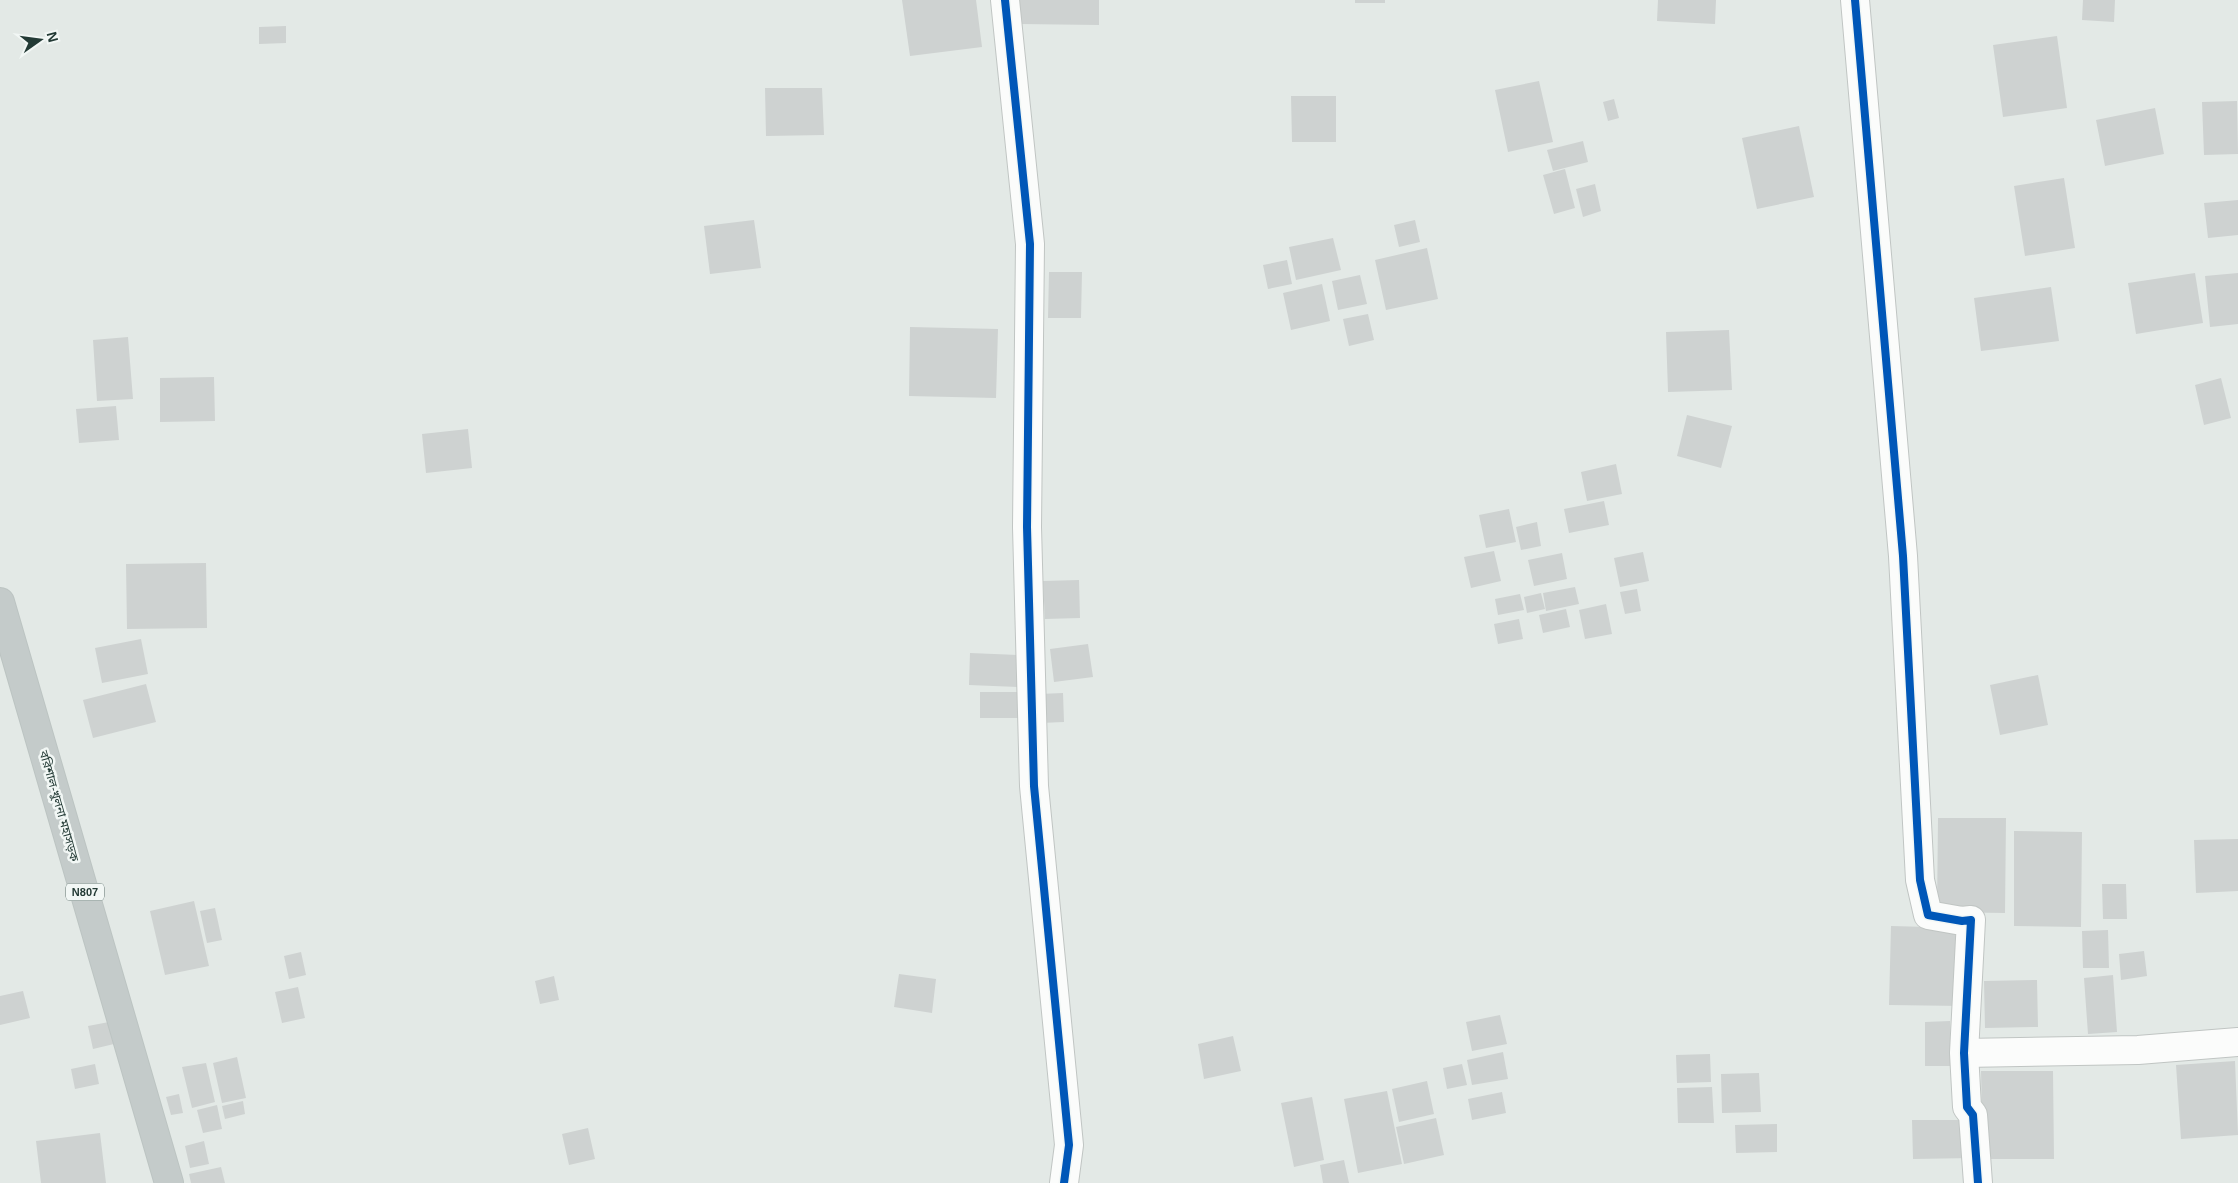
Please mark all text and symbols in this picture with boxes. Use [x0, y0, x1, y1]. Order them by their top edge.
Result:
north arrow [15, 15, 65, 65]
text: N [44, 30, 62, 44]
street label: বরিশাল-খুলনা মহাসড়ক [35, 748, 83, 864]
road number: N807 [66, 884, 104, 900]

